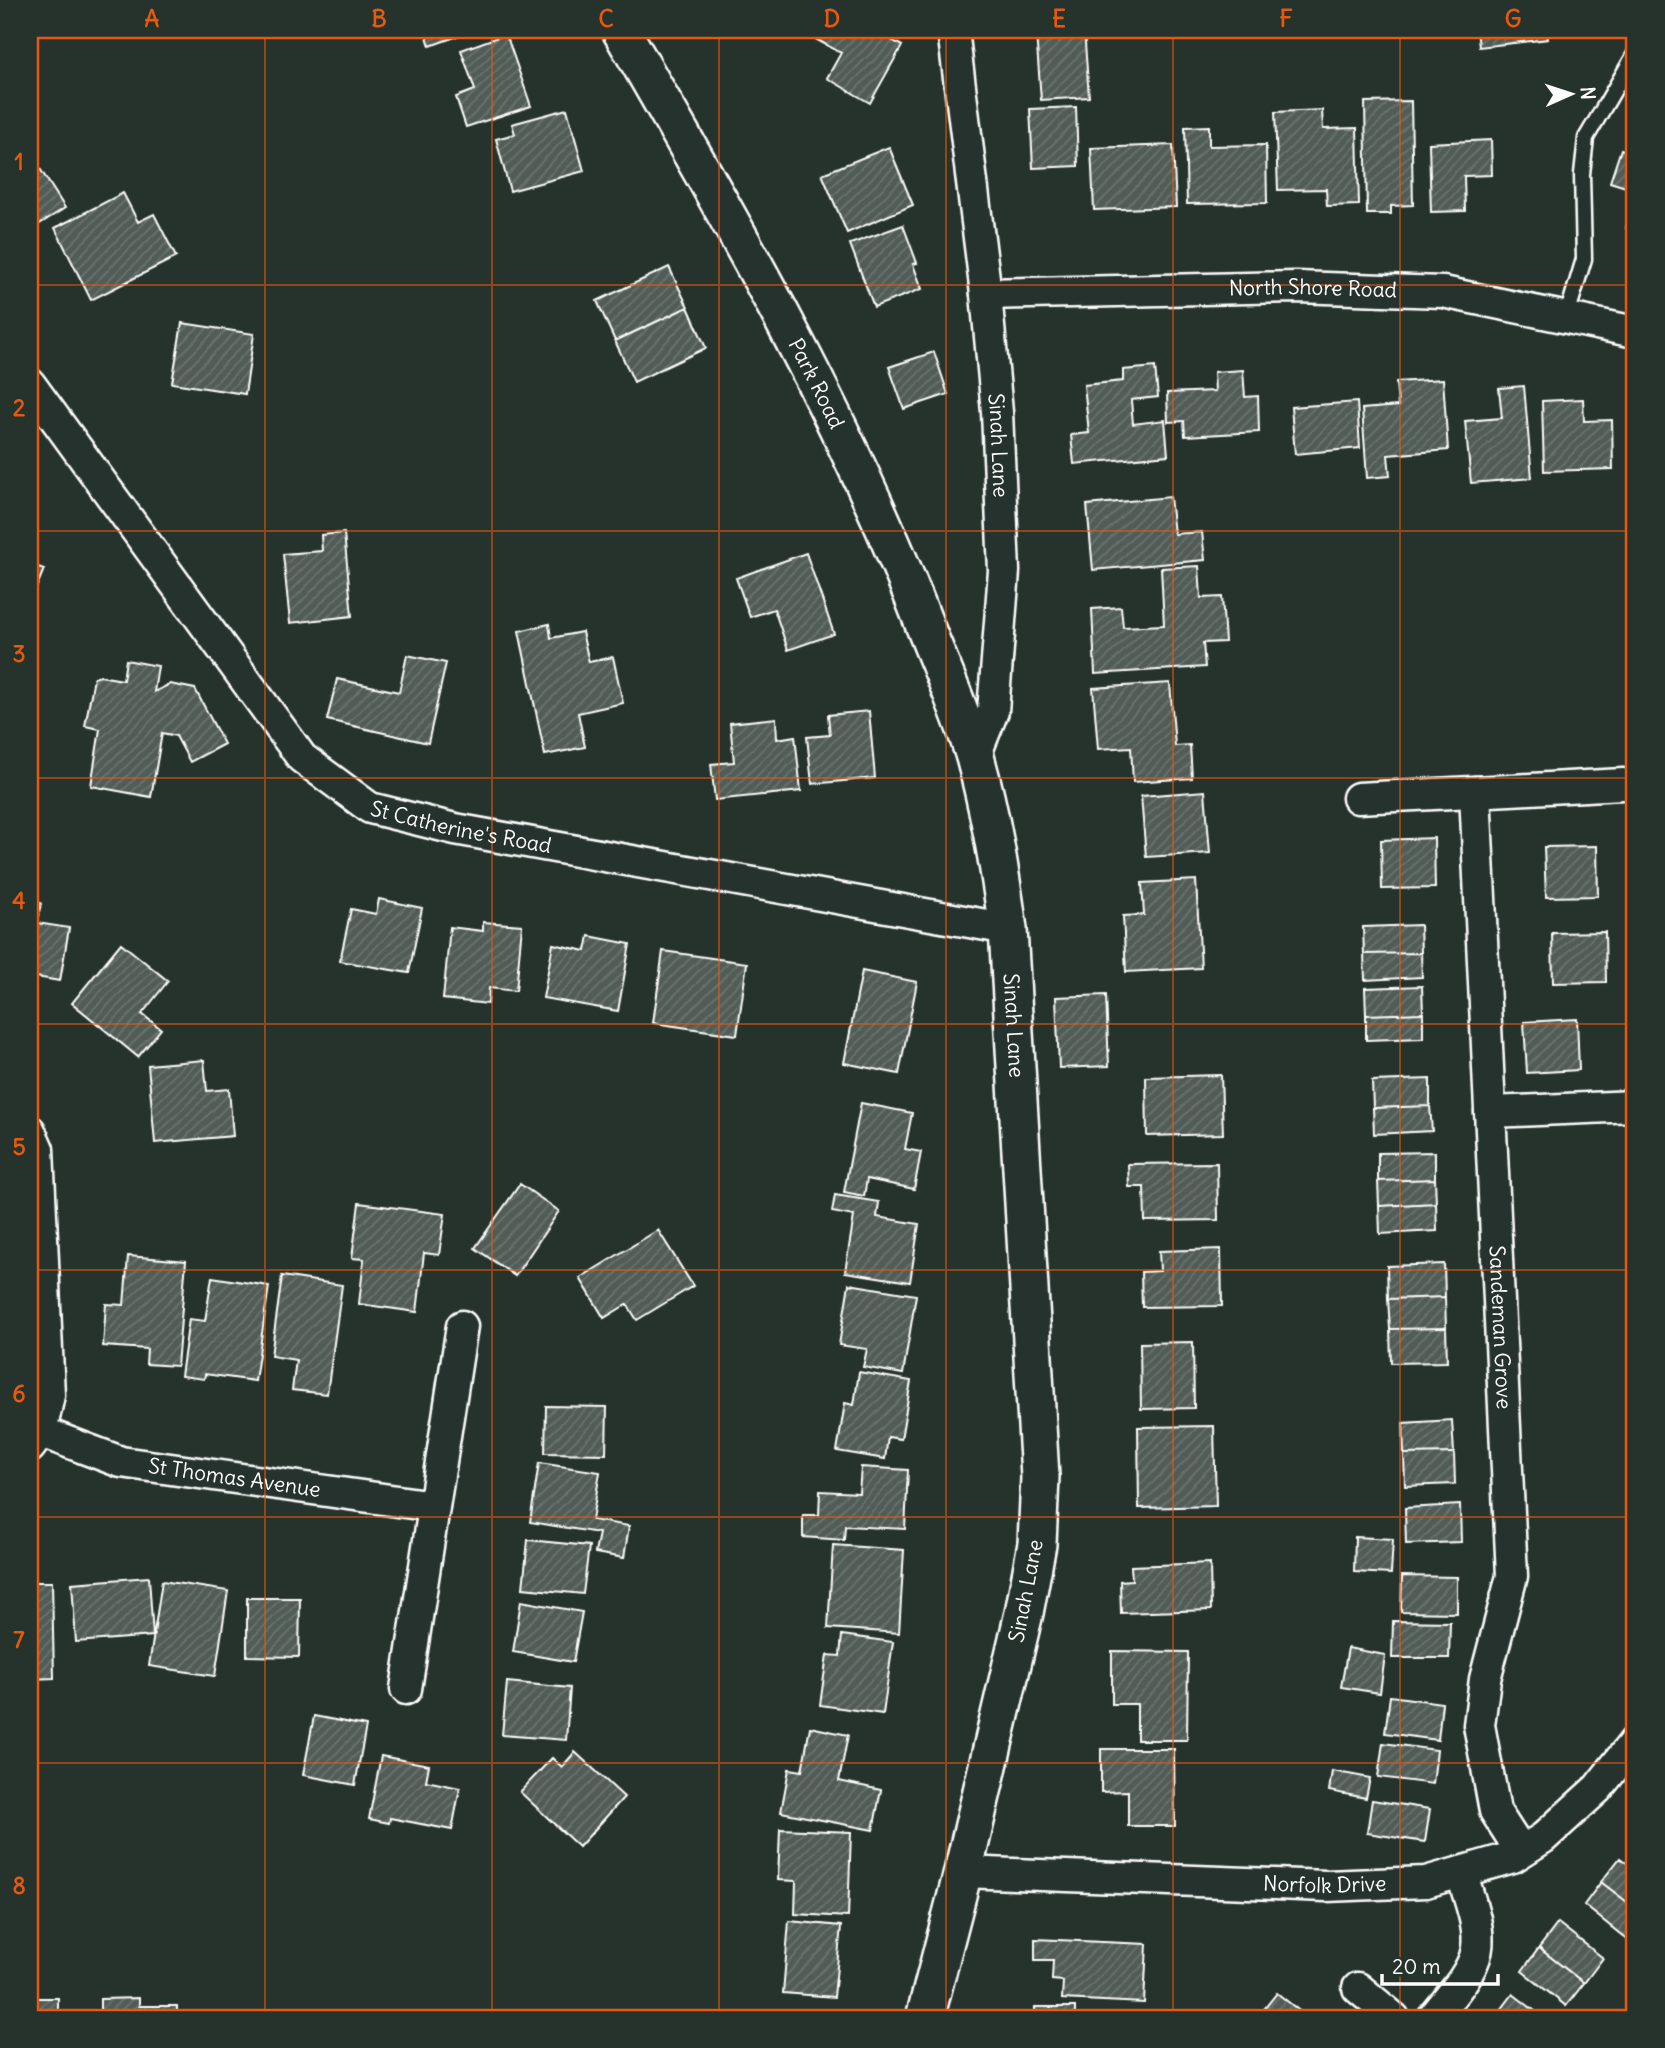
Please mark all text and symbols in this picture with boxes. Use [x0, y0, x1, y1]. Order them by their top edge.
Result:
text: A [145, 4, 160, 33]
text: B [371, 4, 387, 33]
text: C [598, 4, 614, 33]
text: D [824, 4, 840, 33]
text: E [1052, 4, 1066, 33]
text: F [1279, 4, 1293, 33]
text: G [1505, 4, 1521, 33]
north arrow [1536, 60, 1606, 130]
text: N [1576, 86, 1600, 100]
text: 1 [14, 147, 24, 176]
street label: North Shore Road [1229, 273, 1397, 303]
street label: Park Road [783, 334, 851, 433]
street label: Sinah Lane [982, 392, 1015, 498]
text: 2 [13, 393, 26, 422]
text: 3 [12, 639, 26, 668]
street label: St Catherine's Road [368, 795, 554, 859]
text: 4 [12, 886, 26, 915]
street label: Sinah Lane [998, 973, 1031, 1078]
text: 5 [12, 1132, 26, 1161]
street label: Sandeman Grove [1483, 1245, 1518, 1410]
text: 6 [12, 1379, 26, 1408]
street label: St Thomas Avenue [147, 1452, 322, 1503]
street label: Sinah Lane [1002, 1537, 1049, 1645]
text: 7 [13, 1625, 25, 1654]
street label: Norfolk Drive [1263, 1870, 1387, 1899]
text: 8 [12, 1871, 26, 1900]
scale bar [1382, 1943, 1497, 1987]
text: 20 m [1392, 1953, 1441, 1980]

